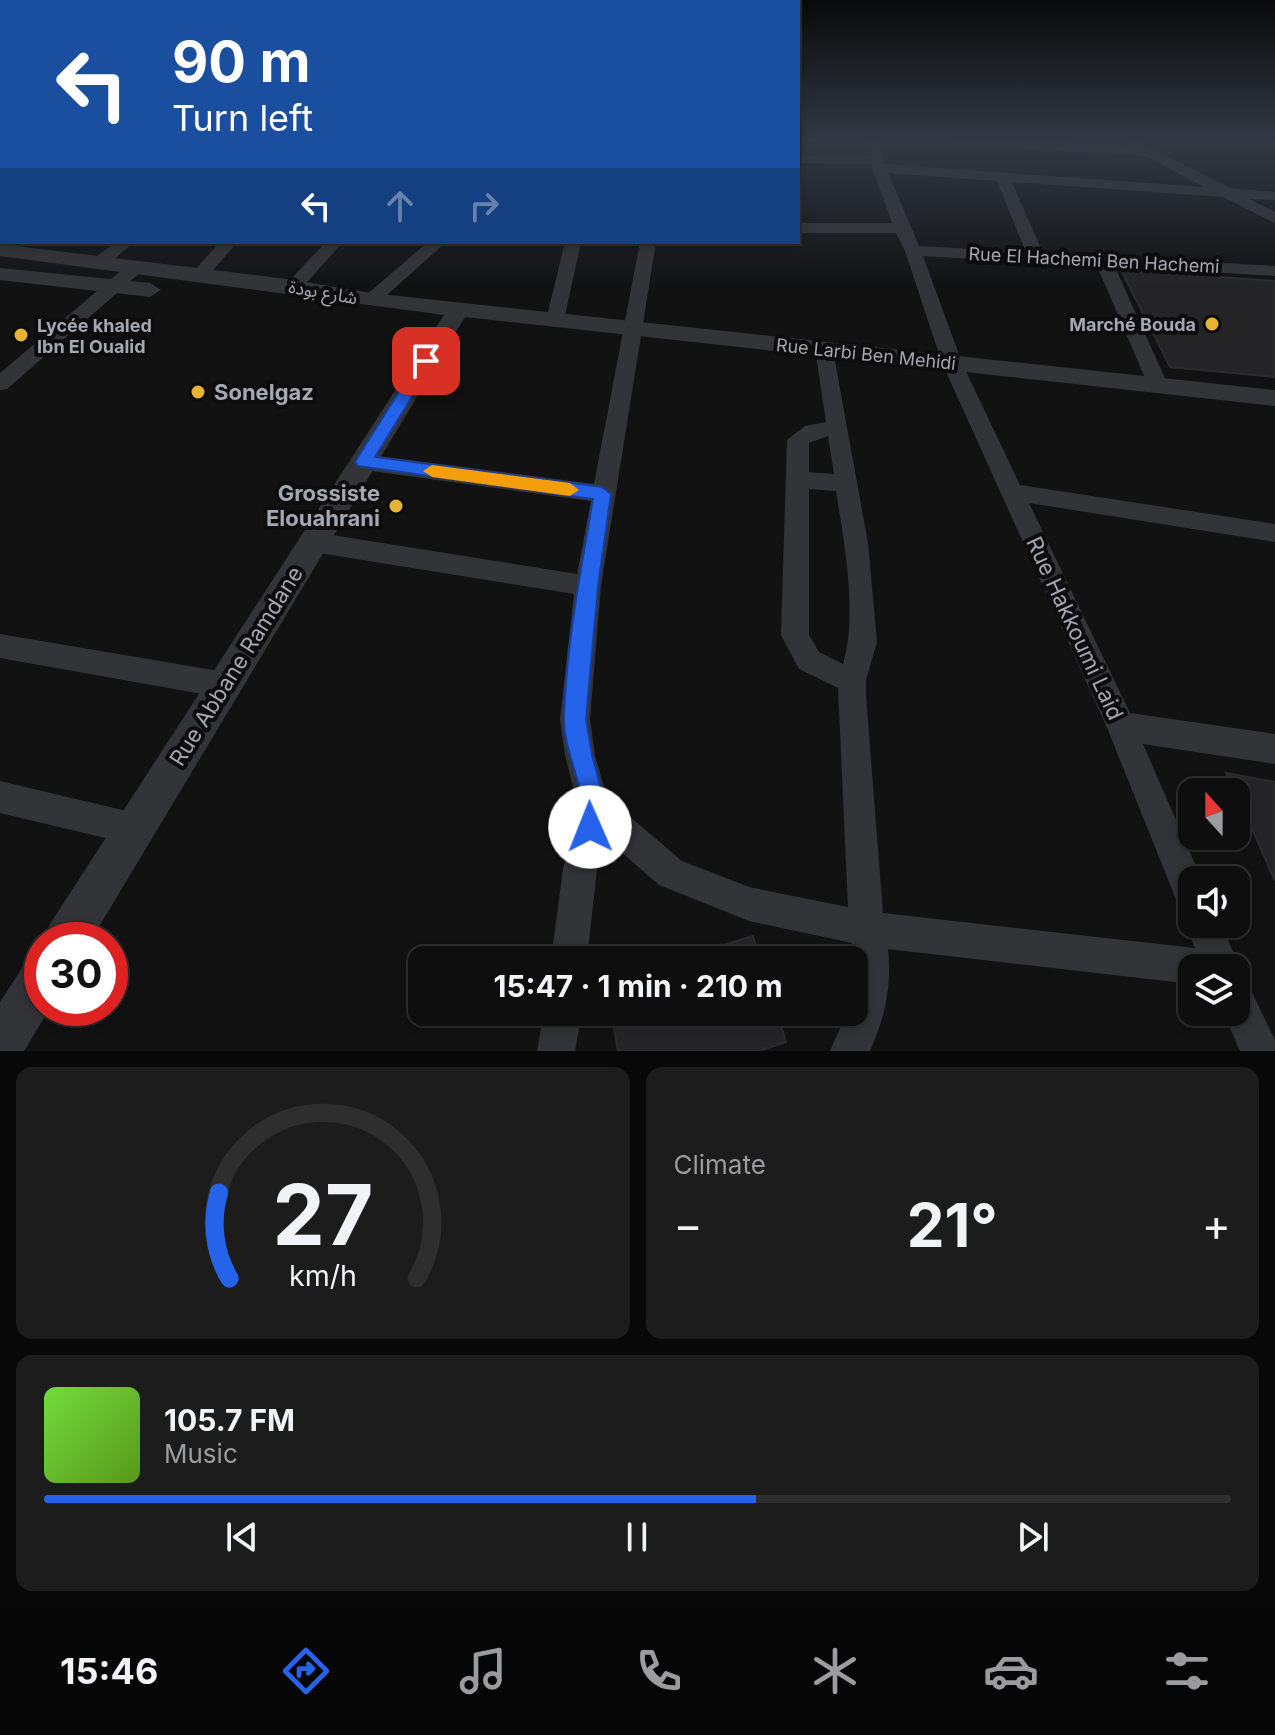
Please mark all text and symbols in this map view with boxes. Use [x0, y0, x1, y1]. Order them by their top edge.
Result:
text: 90 m [172, 28, 311, 96]
icon: left [40, 32, 144, 136]
text: Turn left [172, 96, 313, 140]
icon: left [294, 184, 338, 228]
icon: ahead [378, 184, 422, 228]
icon: right [462, 184, 506, 228]
street label: Rue El Hachemi Ben Hachemi [968, 243, 1220, 277]
street label: شارع بودة [286, 276, 359, 312]
place label: Marché Bouda [1069, 314, 1196, 335]
place label: Lycée khaled Ibn El Oualid [37, 315, 152, 357]
marker: Marché Bouda [1203, 315, 1221, 333]
marker: Lycée khaled Ibn El Oualid [12, 326, 30, 344]
pin [392, 327, 460, 395]
street label: Rue Larbi Ben Mehidi [775, 334, 957, 374]
icon: arrive [404, 339, 448, 383]
place label: Sonelgaz [214, 379, 314, 405]
marker: Sonelgaz [189, 383, 207, 401]
place label: Grossiste Elouahrani [266, 480, 380, 531]
marker: Grossiste Elouahrani [387, 497, 405, 515]
street label: Rue Hakkoumi Laid [1021, 532, 1129, 724]
street label: Rue Abbane Ramdane [164, 561, 308, 771]
north arrow [1178, 778, 1250, 850]
map controls [1178, 778, 1250, 1026]
position arrow [548, 785, 632, 869]
button: sound [1178, 866, 1250, 938]
speed limit sign: 30 [24, 922, 128, 1026]
button: layers [1178, 954, 1250, 1026]
text: 15:47 · 1 min · 210 m [493, 968, 783, 1004]
text: Climate [674, 1149, 766, 1180]
text: 27 [272, 1164, 373, 1265]
text: 21° [907, 1189, 998, 1261]
text: − [674, 1198, 703, 1252]
text: + [1202, 1198, 1231, 1252]
text: km/h [289, 1258, 357, 1293]
text: 105.7 FM [164, 1402, 295, 1438]
text: Music [164, 1438, 238, 1469]
icon: previous [220, 1515, 264, 1559]
icon: pause [615, 1515, 659, 1559]
icon: next [1011, 1515, 1055, 1559]
icon: directions [278, 1643, 334, 1699]
icon: music [455, 1643, 511, 1699]
icon: phone [631, 1643, 687, 1699]
icon: climate [807, 1643, 863, 1699]
icon: car [983, 1643, 1039, 1699]
icon: filters [1159, 1643, 1215, 1699]
text: 15:46 [60, 1649, 158, 1693]

